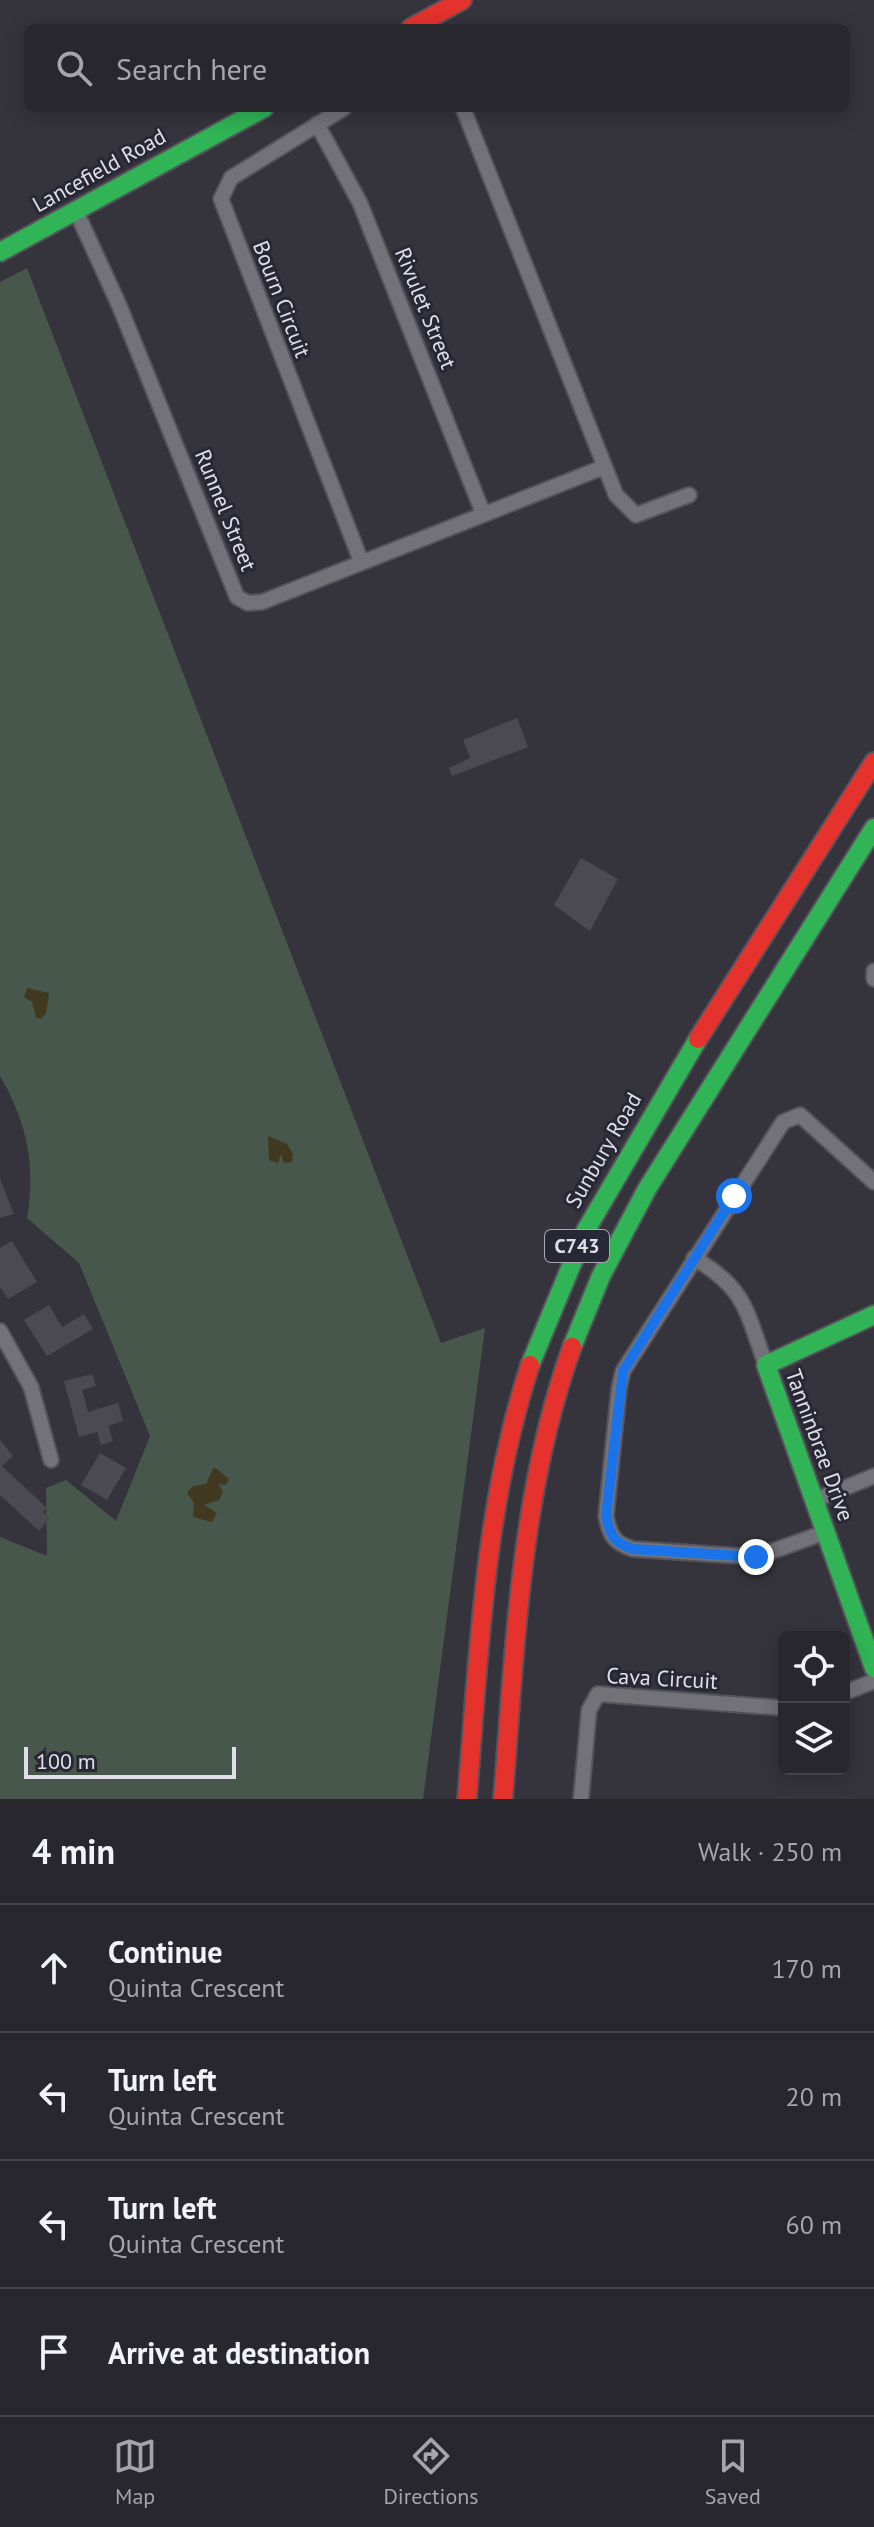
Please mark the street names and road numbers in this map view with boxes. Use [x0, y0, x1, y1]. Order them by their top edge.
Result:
street label: Lancefield Road [27, 122, 171, 218]
street label: Bourn Circuit [247, 237, 317, 362]
street label: Rivulet Street [389, 243, 463, 373]
street label: Runnel Street [189, 445, 263, 575]
street label: Sunbury Road [559, 1087, 647, 1213]
road number: C743 [545, 1230, 609, 1262]
street label: Tanninbrae Drive [780, 1365, 860, 1525]
street label: Cava Circuit [606, 1661, 719, 1695]

